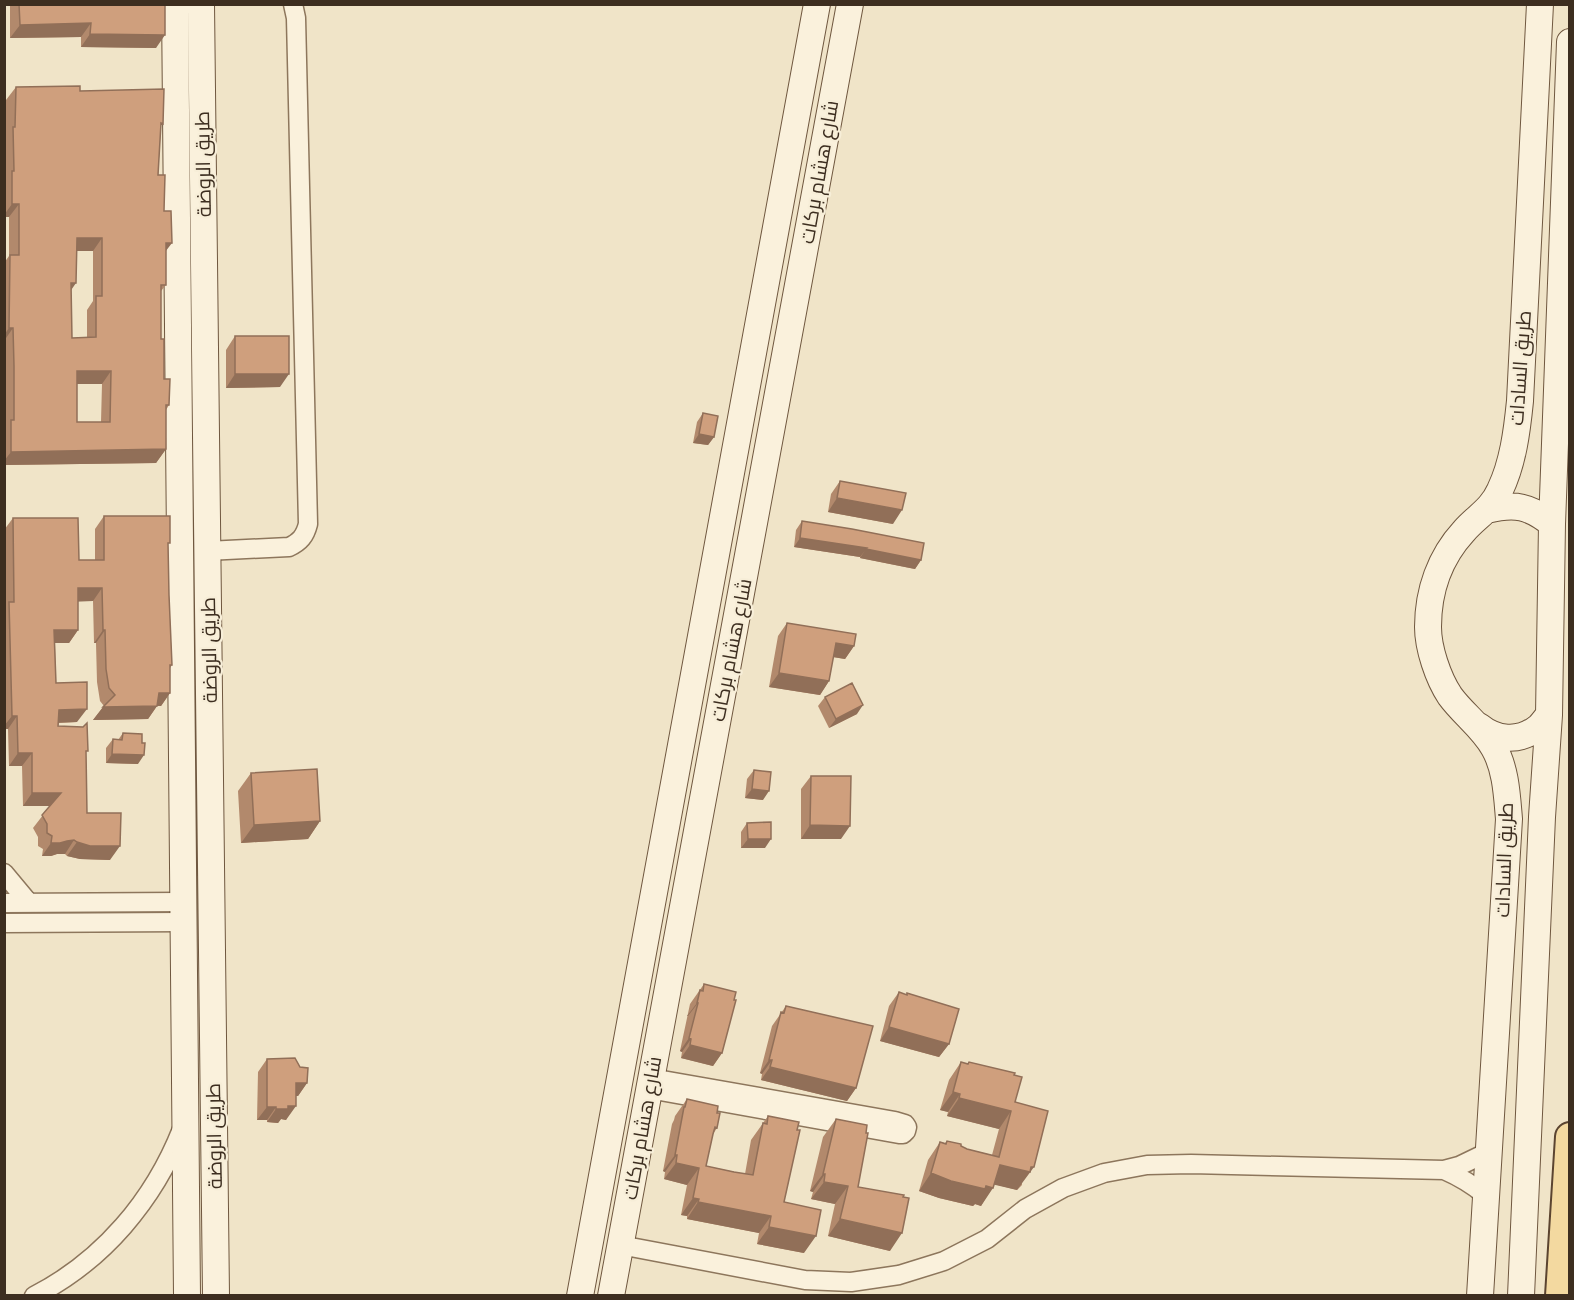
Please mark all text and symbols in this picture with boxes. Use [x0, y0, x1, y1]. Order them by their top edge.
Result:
street label: شارع هشام بركات [793, 98, 845, 246]
street label: طريق الروضة [188, 111, 218, 217]
street label: طريق السادات [1502, 310, 1538, 426]
street label: شارع هشام بركات [703, 576, 759, 724]
street label: طريق الروضة [194, 597, 224, 703]
street label: طريق السادات [1488, 802, 1520, 918]
street label: شارع هشام بركات [616, 1054, 668, 1202]
street label: طريق الروضة [199, 1083, 229, 1189]

